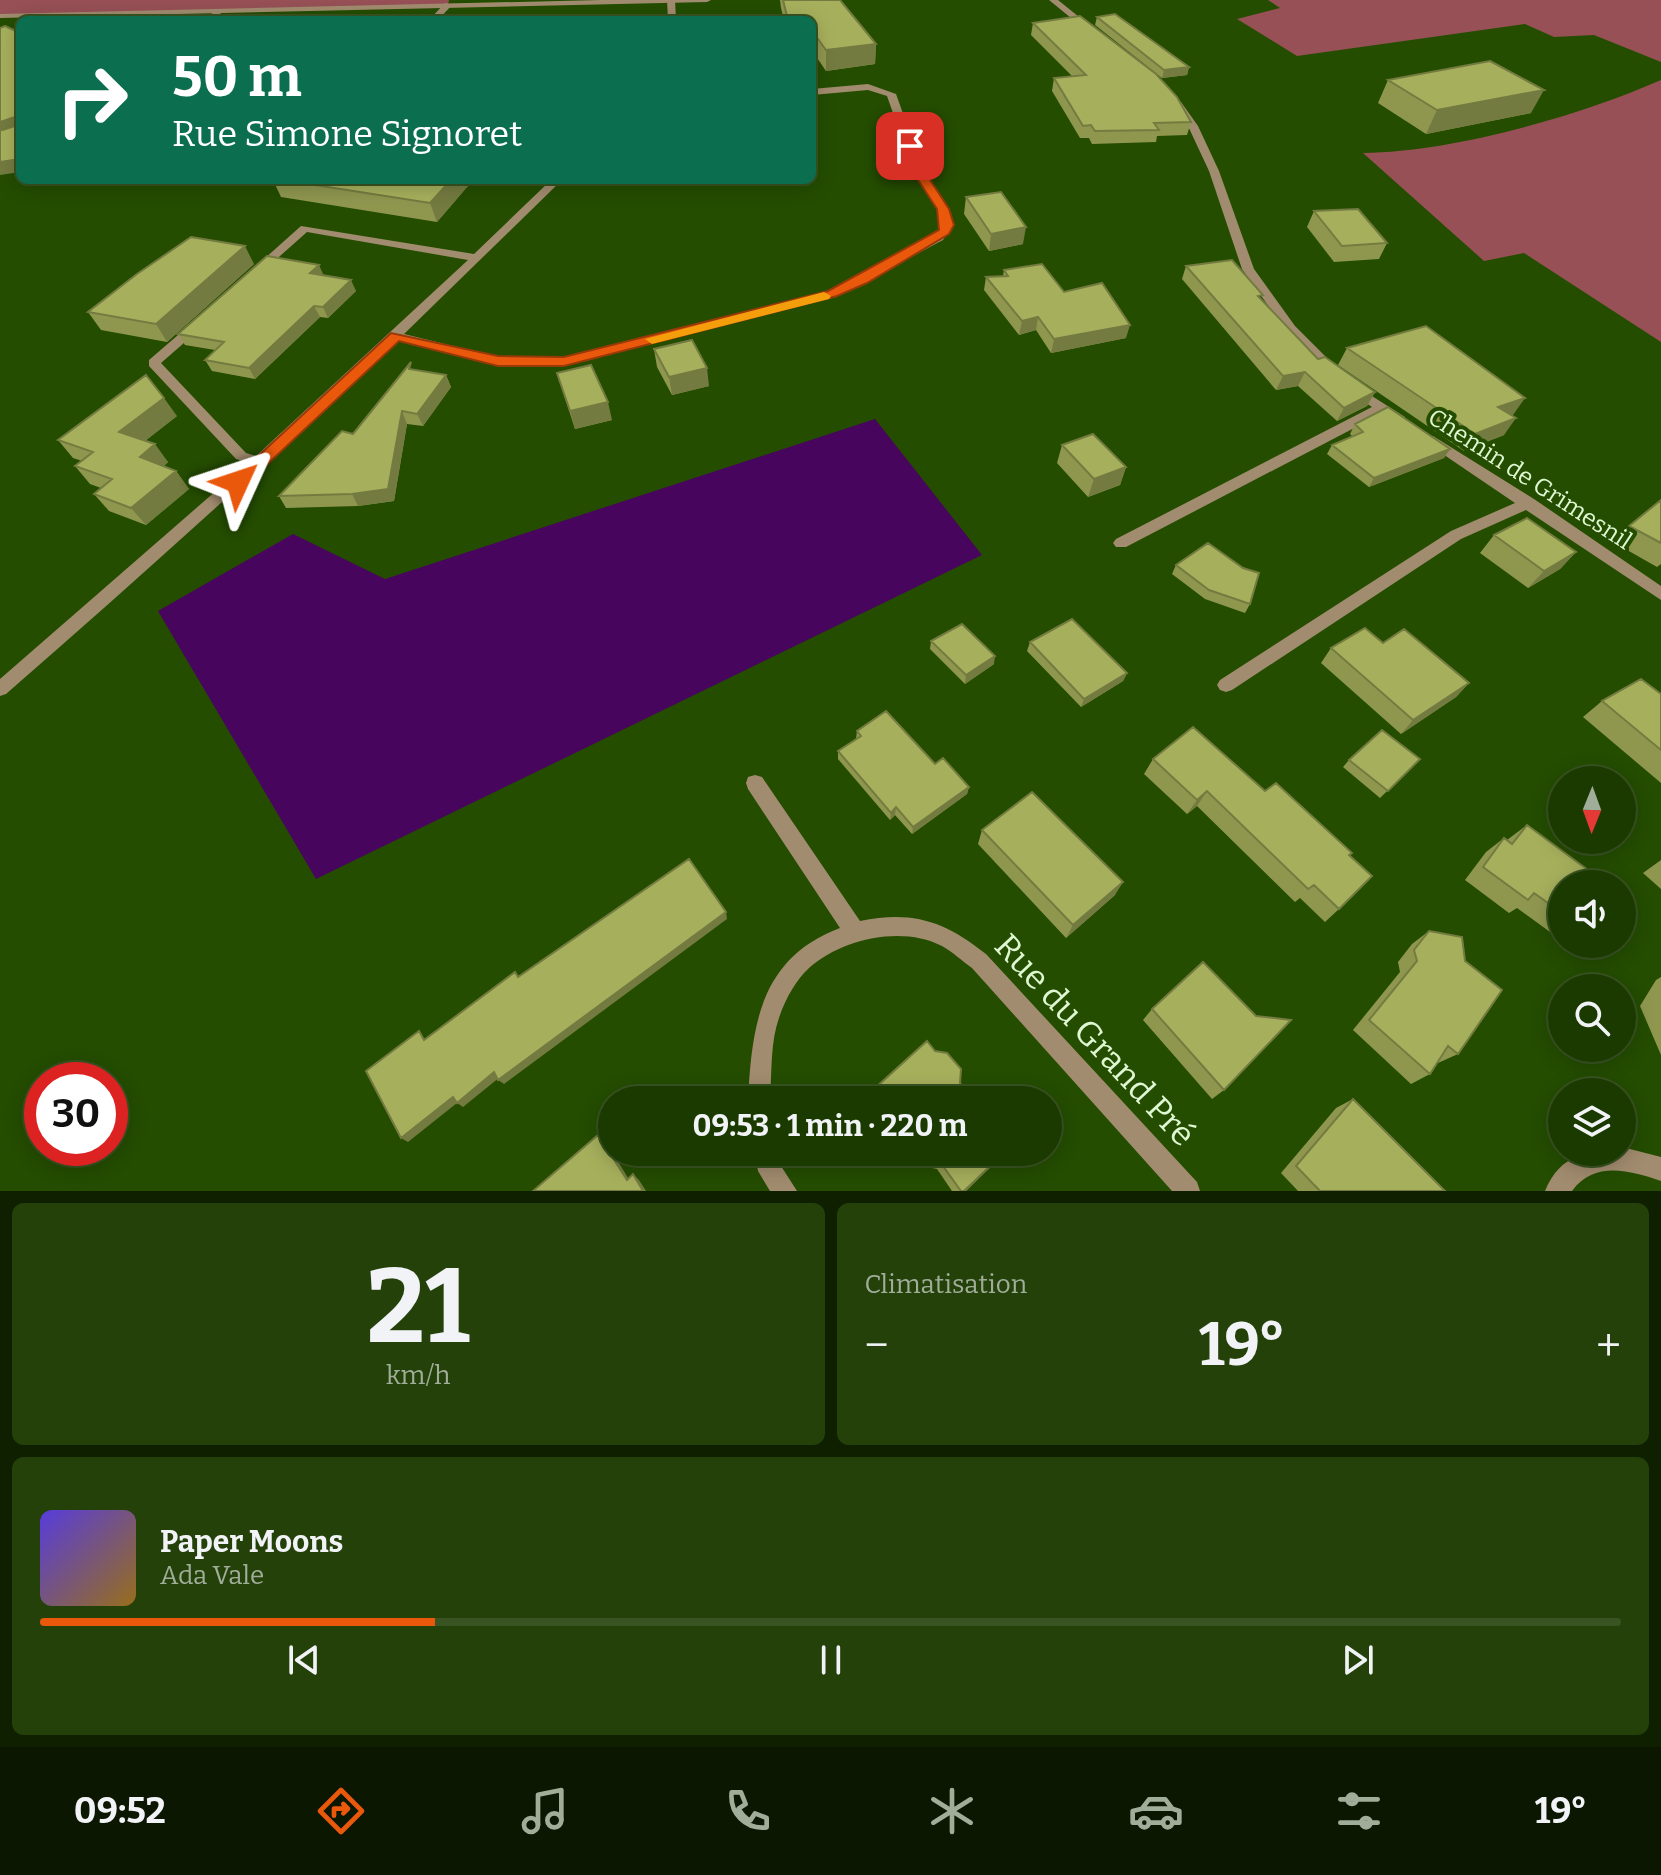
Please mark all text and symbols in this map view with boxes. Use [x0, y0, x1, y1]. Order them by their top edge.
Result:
text: 50 m [172, 44, 302, 111]
icon: right [40, 48, 144, 152]
text: Rue Simone Signoret [172, 112, 522, 156]
pin [876, 112, 944, 180]
icon: arrive [888, 124, 932, 168]
street label: Chemin de Grimesnil [1423, 403, 1637, 555]
position arrow [196, 440, 280, 524]
north arrow [1548, 766, 1636, 854]
map controls [1548, 766, 1636, 1166]
button: sound [1548, 870, 1636, 958]
street label: Rue du Grand Pré [986, 925, 1204, 1155]
button: search [1548, 974, 1636, 1062]
speed limit sign: 30 [24, 1062, 128, 1166]
button: layers [1548, 1078, 1636, 1166]
text: 09:53 · 1 min · 220 m [693, 1108, 967, 1144]
text: 21 [367, 1245, 470, 1370]
text: Climatisation [865, 1269, 1027, 1300]
text: 19° [1199, 1309, 1286, 1381]
text: − [865, 1319, 889, 1372]
text: + [1596, 1319, 1621, 1372]
text: km/h [386, 1360, 450, 1391]
text: Paper Moons [160, 1524, 343, 1560]
text: Ada Vale [160, 1560, 264, 1591]
icon: previous [282, 1638, 326, 1682]
icon: pause [809, 1638, 853, 1682]
icon: next [1336, 1638, 1380, 1682]
icon: directions [313, 1783, 369, 1839]
icon: music [517, 1783, 573, 1839]
icon: phone [720, 1783, 776, 1839]
icon: climate [924, 1783, 980, 1839]
icon: car [1128, 1783, 1184, 1839]
icon: filters [1331, 1783, 1387, 1839]
text: 09:52 [74, 1789, 166, 1833]
text: 19° [1535, 1789, 1587, 1833]

